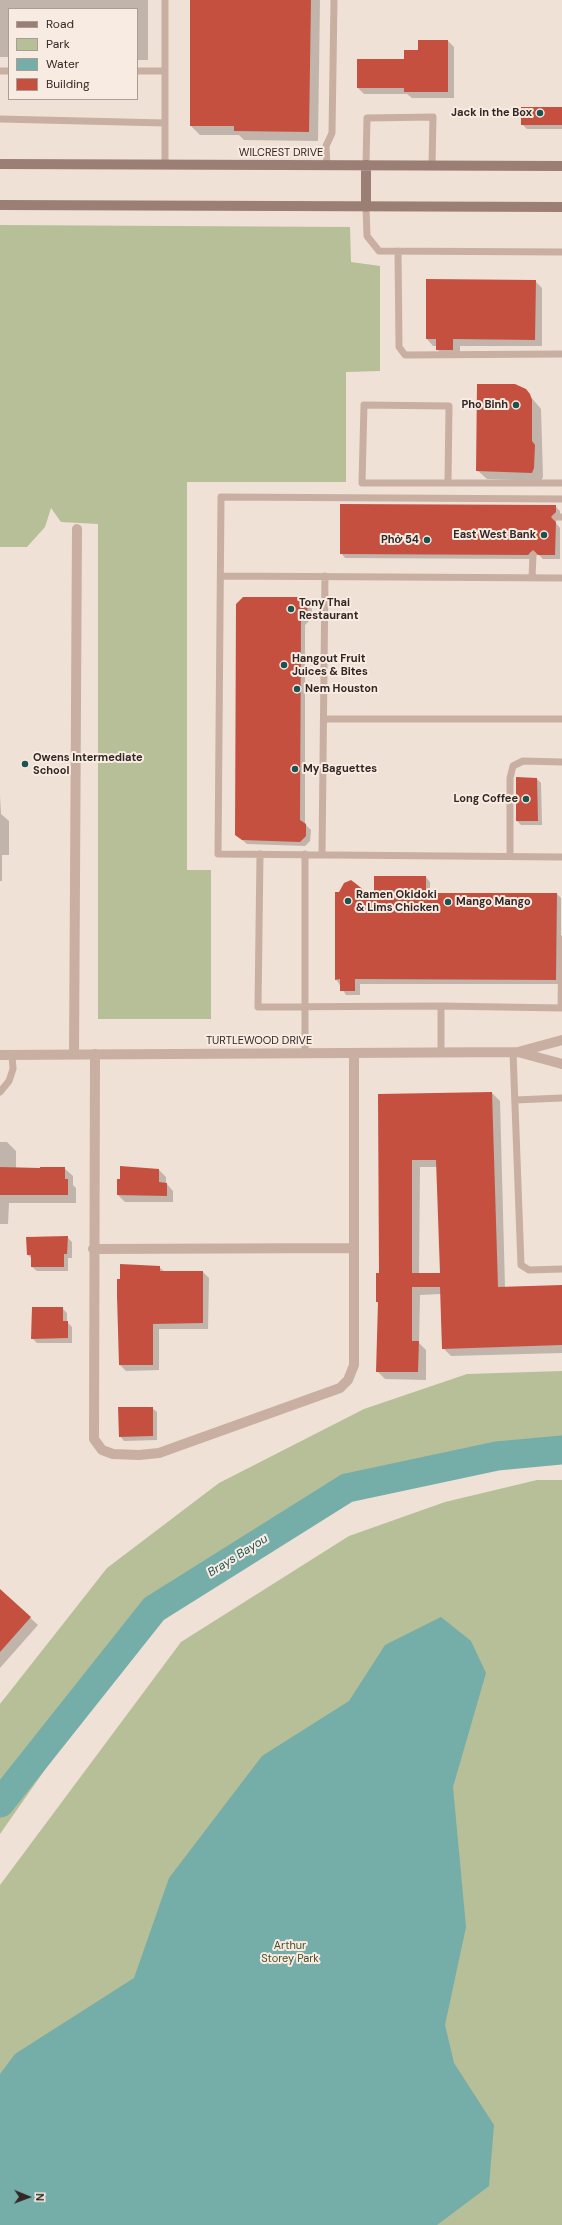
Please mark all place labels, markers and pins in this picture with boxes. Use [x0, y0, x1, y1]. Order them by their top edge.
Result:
place label: Jack in the Box [451, 106, 532, 120]
marker: Jack in the Box [535, 108, 545, 118]
place label: Pho Binh [462, 398, 508, 412]
marker: Pho Binh [511, 400, 521, 410]
place label: East West Bank [453, 528, 536, 542]
marker: East West Bank [539, 530, 549, 540]
place label: Phở 54 [381, 533, 419, 547]
marker: Phở 54 [422, 535, 432, 545]
place label: Tony Thai Restaurant [299, 596, 358, 622]
marker: Tony Thai Restaurant [286, 604, 296, 614]
place label: Hangout Fruit Juices & Bites [292, 652, 368, 678]
marker: Hangout Fruit Juices & Bites [279, 660, 289, 670]
place label: Nem Houston [305, 682, 378, 696]
marker: Nem Houston [292, 684, 302, 694]
place label: Owens Intermediate School [33, 751, 143, 777]
marker: Owens Intermediate School [20, 759, 30, 769]
place label: My Baguettes [303, 762, 377, 776]
marker: My Baguettes [290, 764, 300, 774]
place label: Long Coffee [453, 792, 518, 806]
marker: Long Coffee [521, 794, 531, 804]
place label: Ramen Okidoki & Lims Chicken [356, 888, 439, 914]
place label: Mango Mango [456, 895, 531, 909]
marker: Ramen Okidoki & Lims Chicken [343, 896, 353, 906]
marker: Mango Mango [443, 897, 453, 907]

